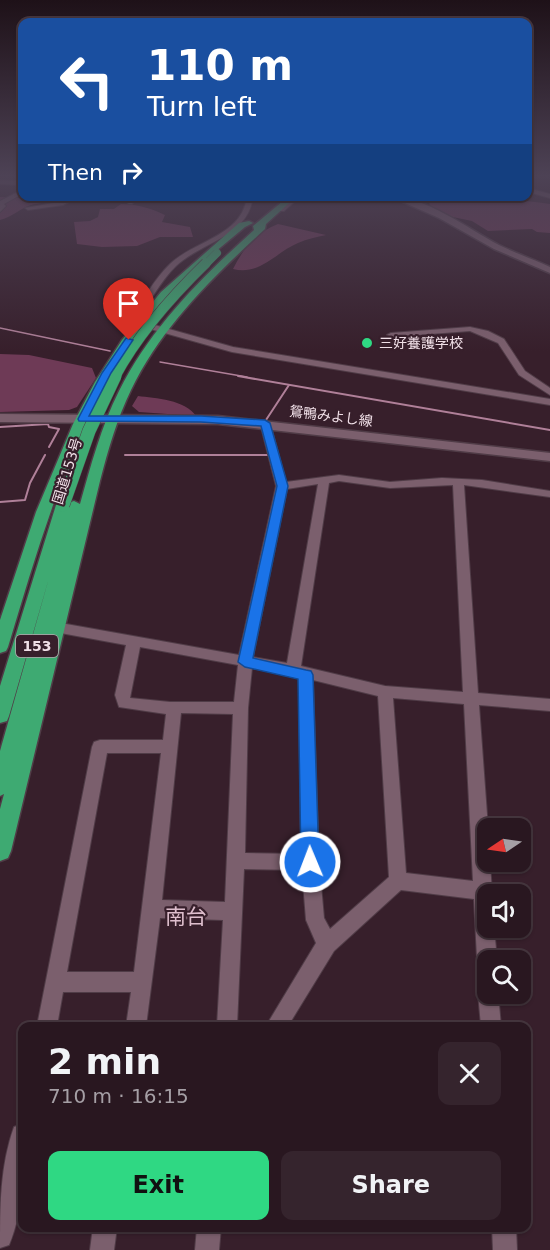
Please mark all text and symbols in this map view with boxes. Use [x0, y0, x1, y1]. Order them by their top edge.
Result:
text: 110 m [147, 41, 293, 90]
icon: left [48, 42, 126, 120]
text: Turn left [147, 91, 257, 122]
icon: right [115, 156, 148, 189]
text: Then [48, 160, 103, 185]
pin [103, 278, 154, 340]
icon: arrive [112, 287, 145, 320]
place label: 三好養護学校 [379, 335, 463, 351]
marker: 三好養護学校 [360, 336, 374, 350]
street label: 鴛鴨みよし線 [288, 403, 374, 429]
street label: 国道153号 [49, 436, 85, 506]
road number: 153 [16, 635, 58, 657]
north arrow [477, 818, 531, 872]
map controls [477, 818, 531, 1004]
position arrow [278, 830, 342, 894]
button: sound [477, 884, 531, 938]
district label: 南台 [165, 905, 207, 929]
button: search [477, 950, 531, 1004]
text: 2 min [48, 1041, 161, 1082]
button: close [438, 1042, 501, 1105]
text: 710 m · 16:15 [48, 1084, 189, 1108]
button: Exit [48, 1151, 269, 1220]
button: Share [281, 1151, 501, 1220]

